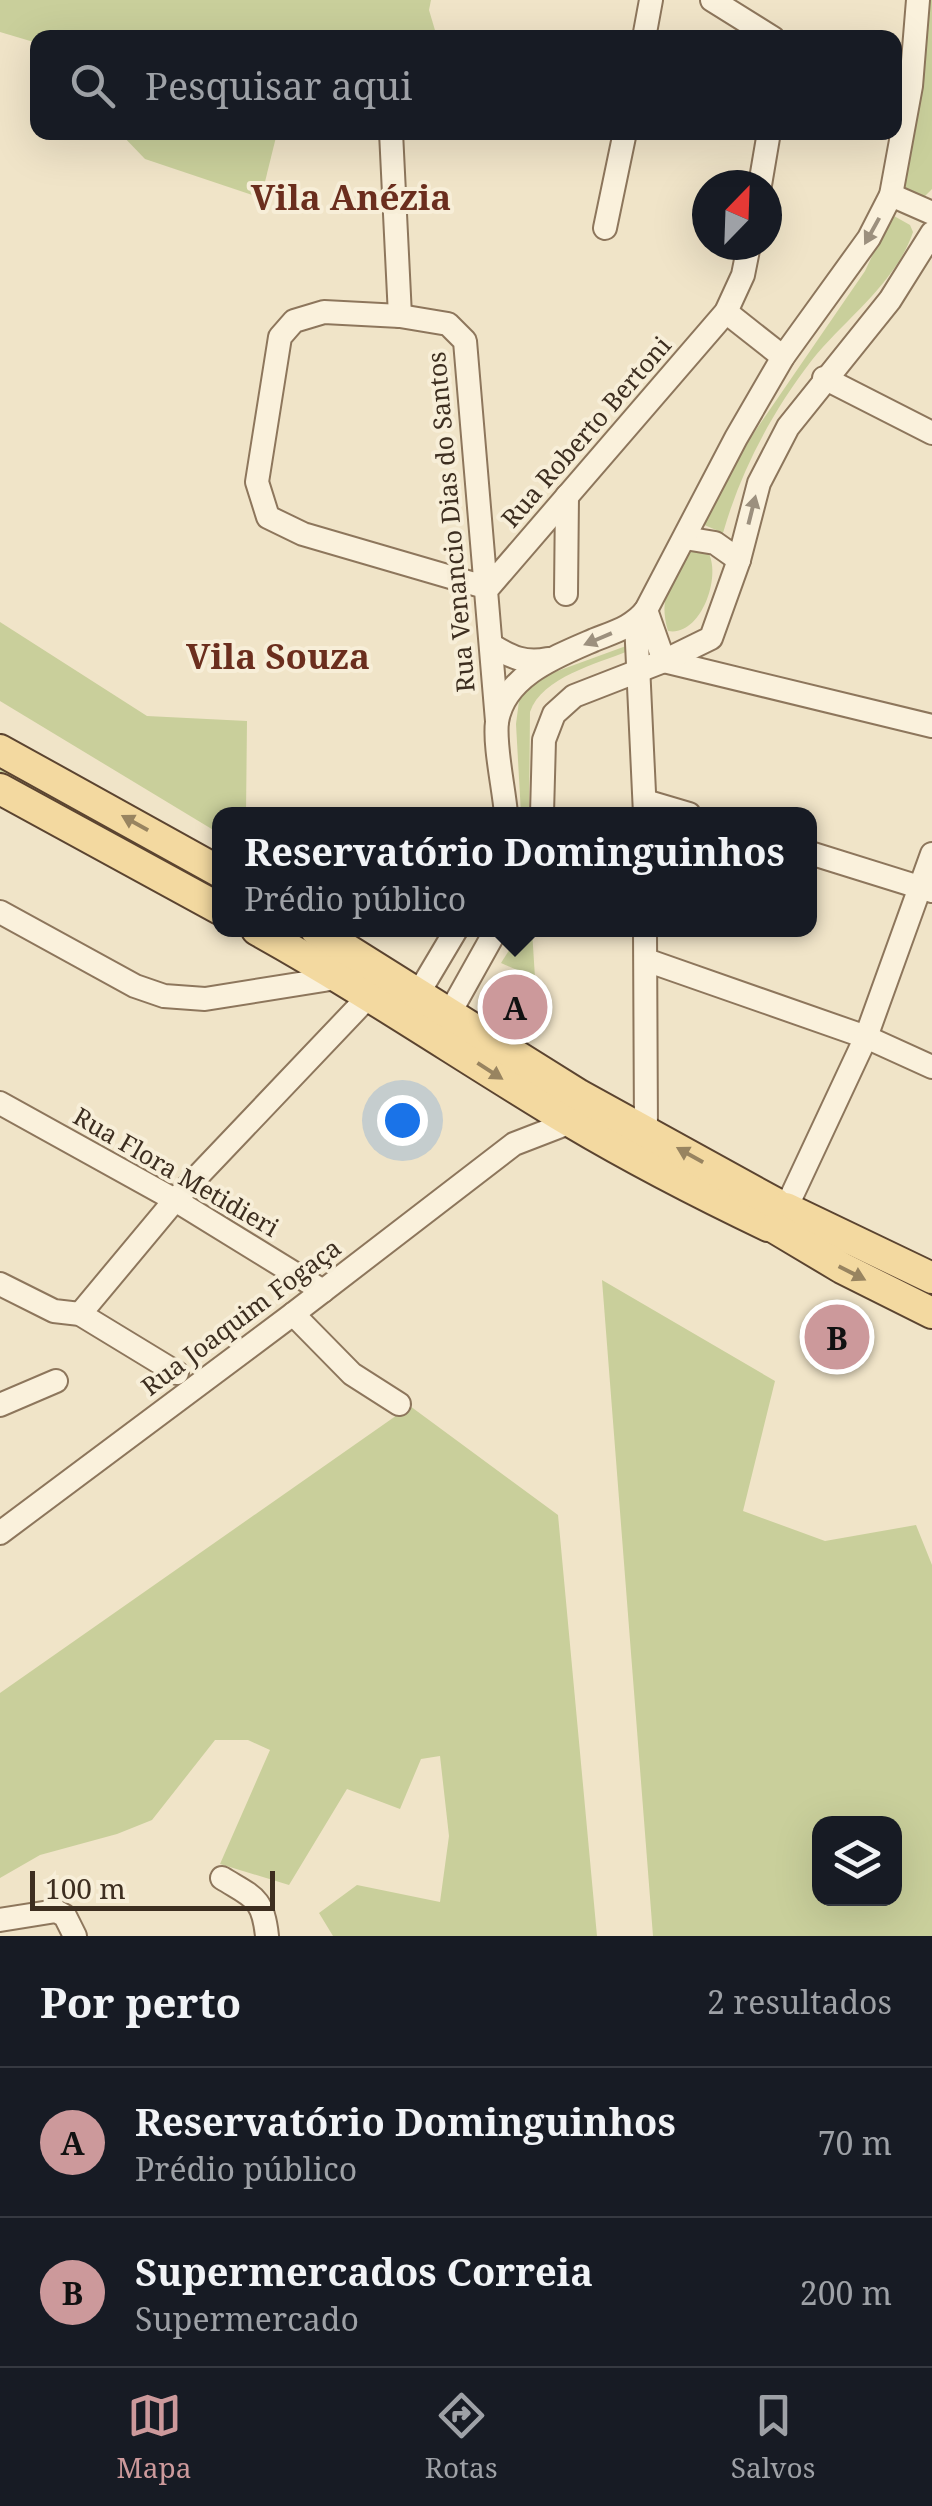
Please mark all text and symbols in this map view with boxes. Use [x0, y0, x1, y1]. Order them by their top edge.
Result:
search box [30, 30, 902, 140]
icon: search [65, 58, 120, 113]
text: Pesquisar aqui [145, 59, 412, 111]
north arrow [692, 170, 782, 260]
district label: Vila Anézia [251, 173, 451, 220]
one-way arrow [864, 217, 882, 245]
street label: Rua Roberto Bertoni [493, 329, 678, 534]
street label: Rua Venancio Dias do Santos [418, 350, 482, 694]
one-way arrow [744, 494, 760, 525]
one-way arrow [583, 631, 613, 647]
district label: Vila Souza [186, 632, 370, 679]
popup [212, 807, 817, 937]
one-way arrow [121, 815, 150, 832]
text: Reservatório Dominguinhos [244, 825, 785, 877]
text: Prédio público [244, 877, 466, 920]
pin: A [482, 970, 548, 1044]
one-way arrow [476, 1061, 504, 1079]
your location [377, 1095, 428, 1146]
street label: Rua Flora Metidieri [68, 1098, 285, 1244]
one-way arrow [676, 1147, 704, 1165]
street label: Rua Joaquim Fogaça [134, 1230, 347, 1403]
one-way arrow [838, 1264, 867, 1281]
pin: B [804, 1300, 870, 1374]
map controls [812, 1816, 902, 1906]
button: layers [812, 1816, 902, 1906]
scale bar [30, 1866, 275, 1910]
text: 100 m [45, 1869, 126, 1907]
text: Por perto [40, 1973, 241, 2030]
text: 2 resultados [707, 1980, 892, 2023]
text: Reservatório Dominguinhos [135, 2095, 676, 2147]
text: A [60, 2121, 85, 2164]
text: 70 m [818, 2121, 892, 2164]
text: Prédio público [135, 2147, 357, 2190]
text: Supermercados Correia [135, 2245, 593, 2297]
text: B [62, 2271, 83, 2314]
text: 200 m [800, 2271, 892, 2314]
text: Supermercado [135, 2297, 359, 2340]
tab: Mapa [117, 2388, 192, 2486]
tab: Rotas [425, 2388, 498, 2486]
tab: Salvos [731, 2388, 815, 2486]

